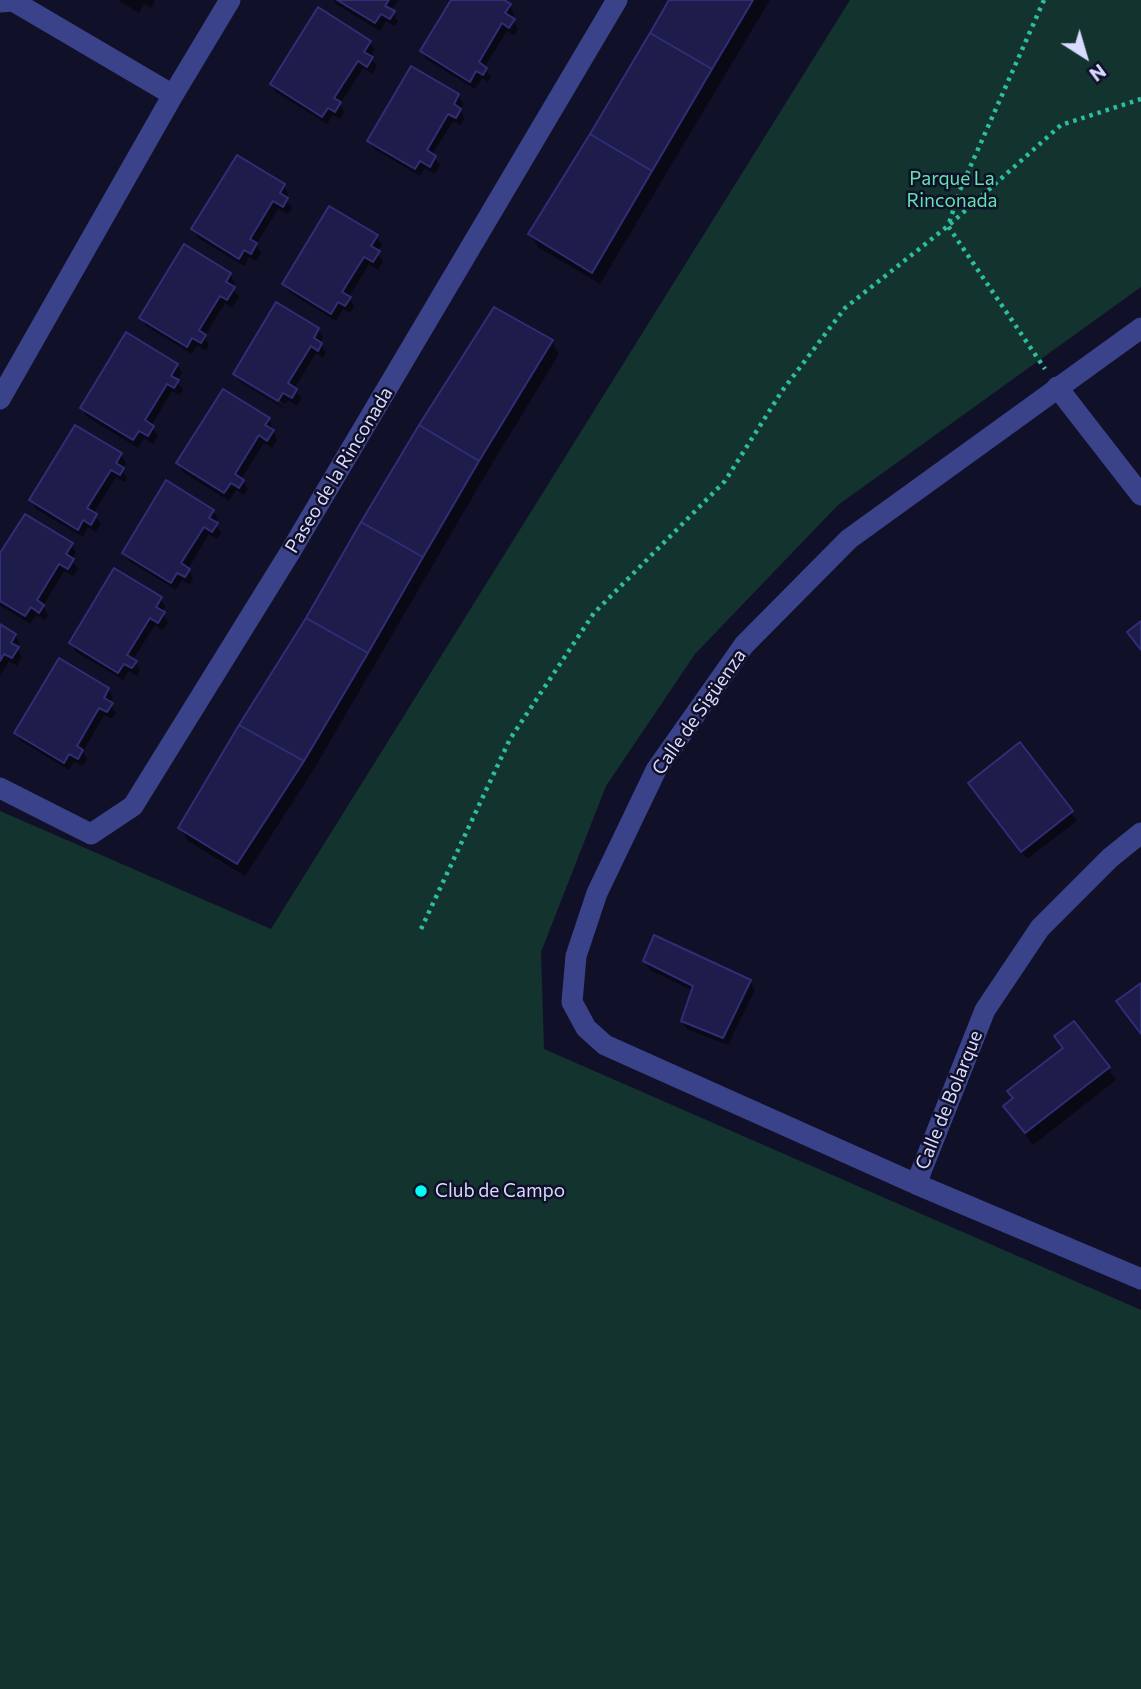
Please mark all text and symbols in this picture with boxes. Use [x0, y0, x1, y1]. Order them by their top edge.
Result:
north arrow [1050, 21, 1120, 91]
text: N [1085, 60, 1111, 87]
park label: Parque La Rinconada [907, 168, 997, 212]
street label: Paseo de la Rinconada [280, 383, 398, 557]
street label: Calle de Sigüenza [647, 645, 751, 779]
street label: Calle de Bolarque [911, 1027, 987, 1173]
place label: Club de Campo [435, 1180, 565, 1202]
marker: Club de Campo [413, 1183, 429, 1199]

